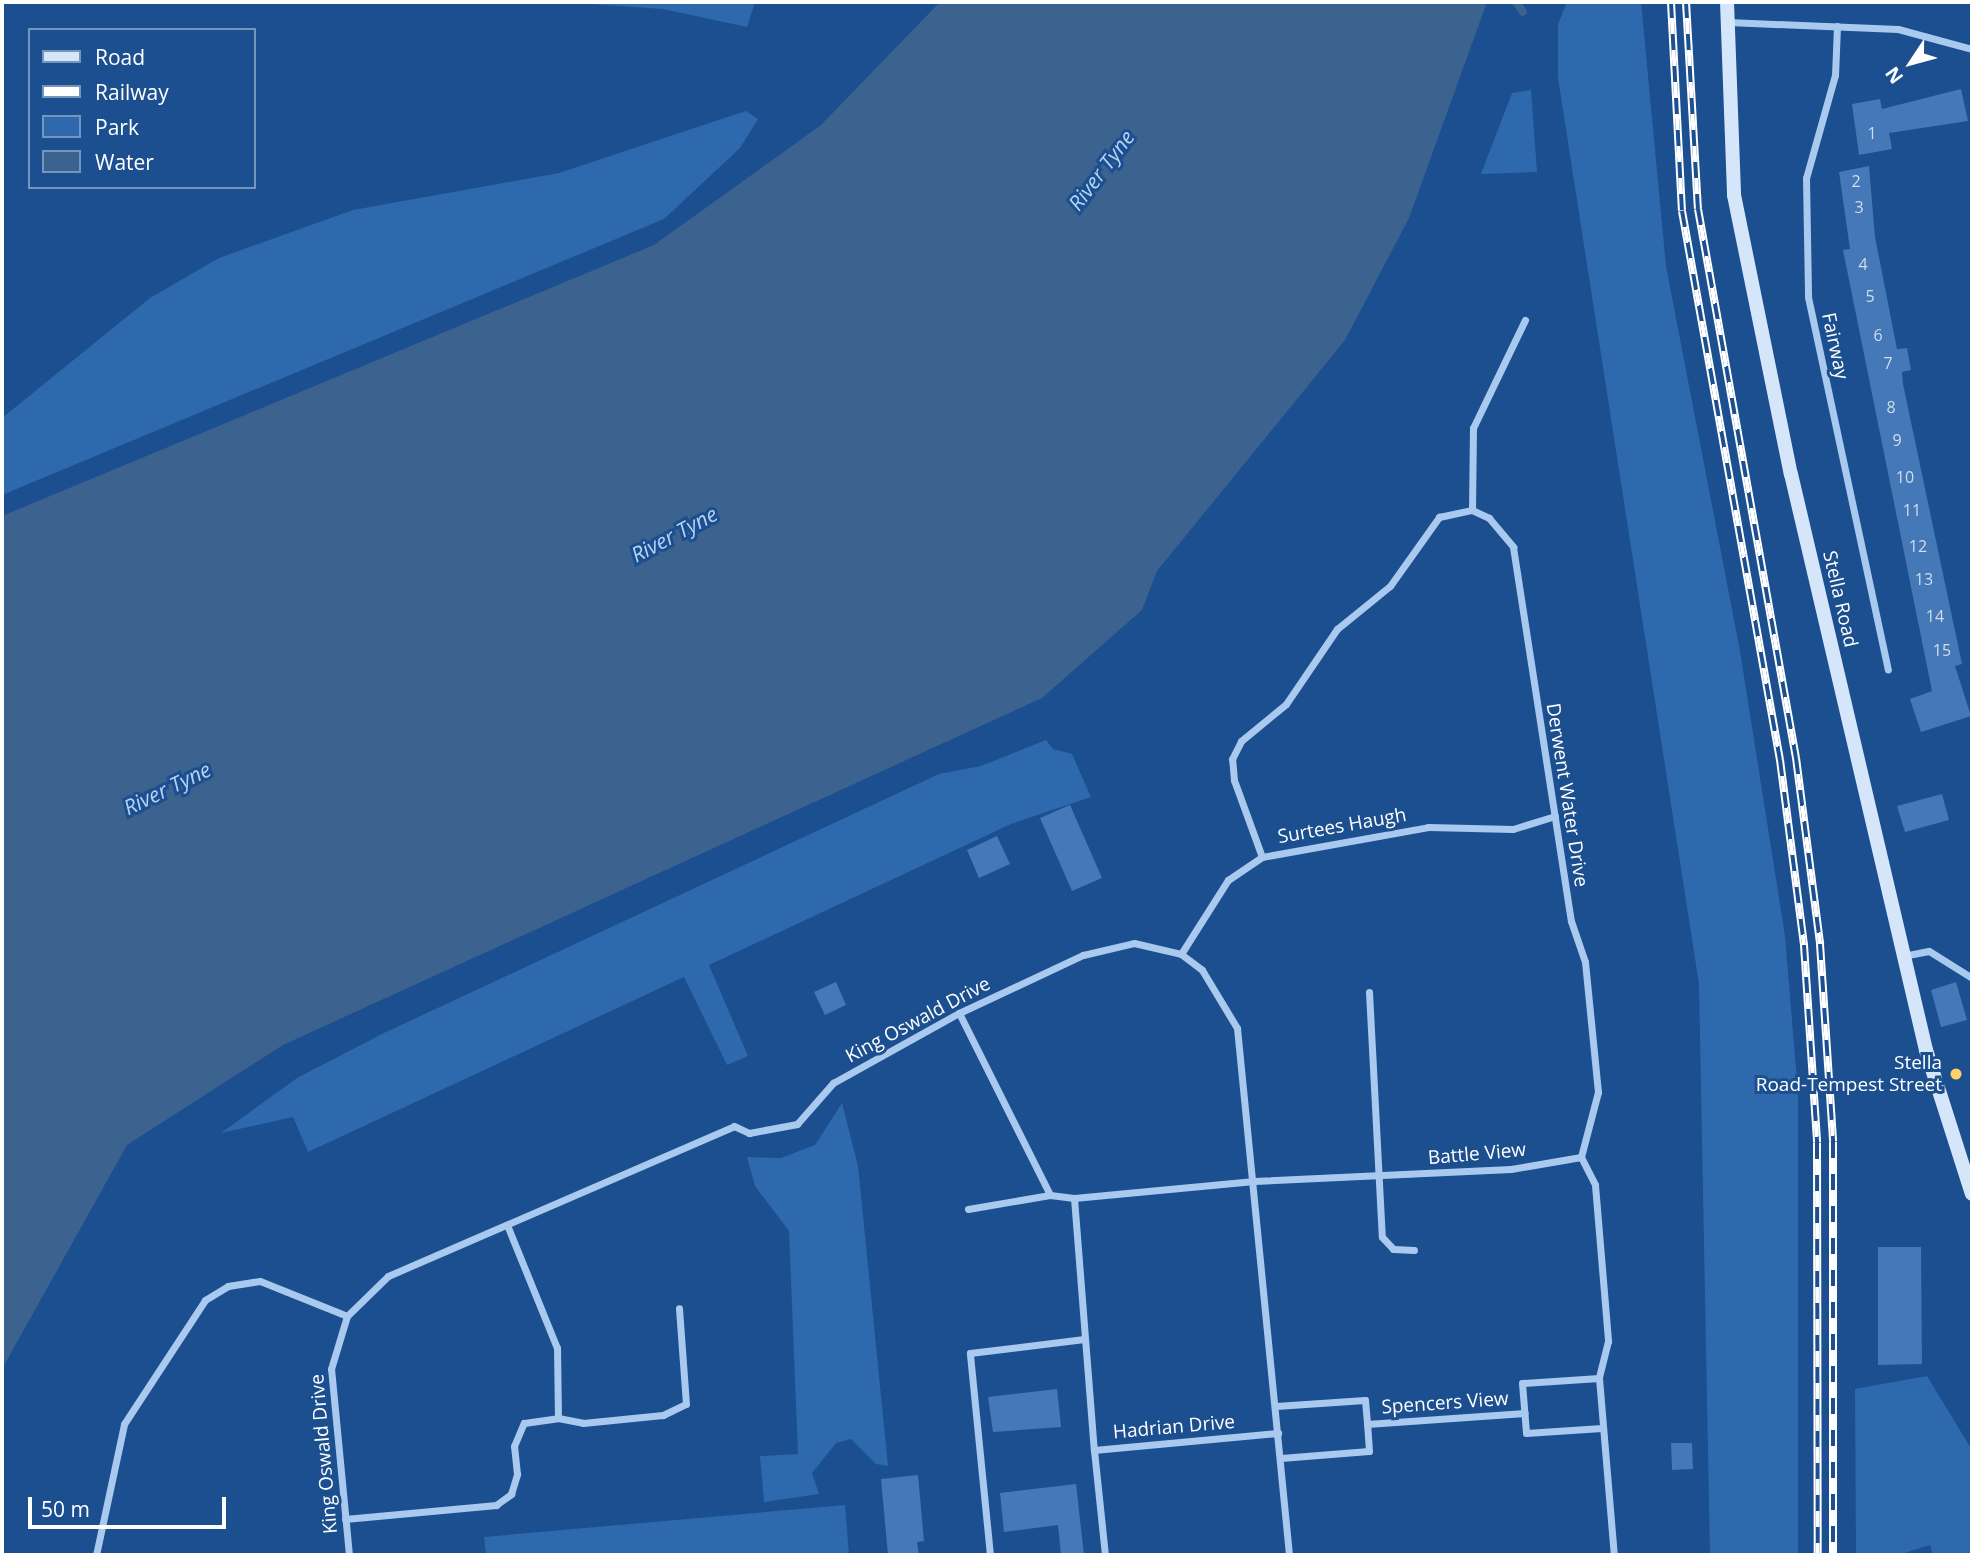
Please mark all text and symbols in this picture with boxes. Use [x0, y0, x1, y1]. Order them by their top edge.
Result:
legend [28, 28, 256, 189]
north arrow [1876, 28, 1946, 98]
text: Road [95, 43, 145, 71]
text: N [1879, 61, 1909, 89]
text: Railway [95, 78, 169, 106]
text: Park [95, 113, 139, 141]
house number: 1 [1867, 123, 1877, 143]
water label: River Tyne [1063, 125, 1139, 215]
text: Water [95, 148, 154, 176]
house number: 2 [1851, 171, 1861, 191]
house number: 3 [1854, 197, 1864, 217]
house number: 4 [1858, 254, 1868, 274]
house number: 5 [1865, 286, 1875, 306]
street label: Fairway [1817, 311, 1853, 381]
house number: 6 [1873, 325, 1883, 345]
house number: 7 [1883, 353, 1893, 373]
house number: 8 [1886, 397, 1896, 417]
house number: 9 [1892, 430, 1902, 450]
house number: 10 [1896, 467, 1914, 487]
house number: 11 [1903, 500, 1921, 520]
water label: River Tyne [627, 501, 721, 567]
house number: 12 [1909, 536, 1927, 556]
street label: Stella Road [1818, 549, 1862, 649]
house number: 13 [1915, 569, 1933, 589]
house number: 14 [1926, 606, 1944, 626]
house number: 15 [1933, 640, 1951, 660]
street label: Derwent Water Drive [1541, 701, 1593, 889]
water label: River Tyne [119, 756, 215, 820]
street label: Surtees Haugh [1276, 803, 1408, 849]
street label: King Oswald Drive [842, 972, 994, 1068]
place label: Stella Road-Tempest Street [1756, 1052, 1942, 1096]
marker: Stella Road-Tempest Street [1948, 1066, 1964, 1082]
street label: Battle View [1427, 1138, 1527, 1170]
street label: King Oswald Drive [306, 1373, 342, 1535]
street label: Spencers View [1381, 1387, 1509, 1419]
street label: Hadrian Drive [1112, 1410, 1236, 1444]
scale bar [32, 1484, 229, 1528]
text: 50 m [41, 1495, 90, 1523]

